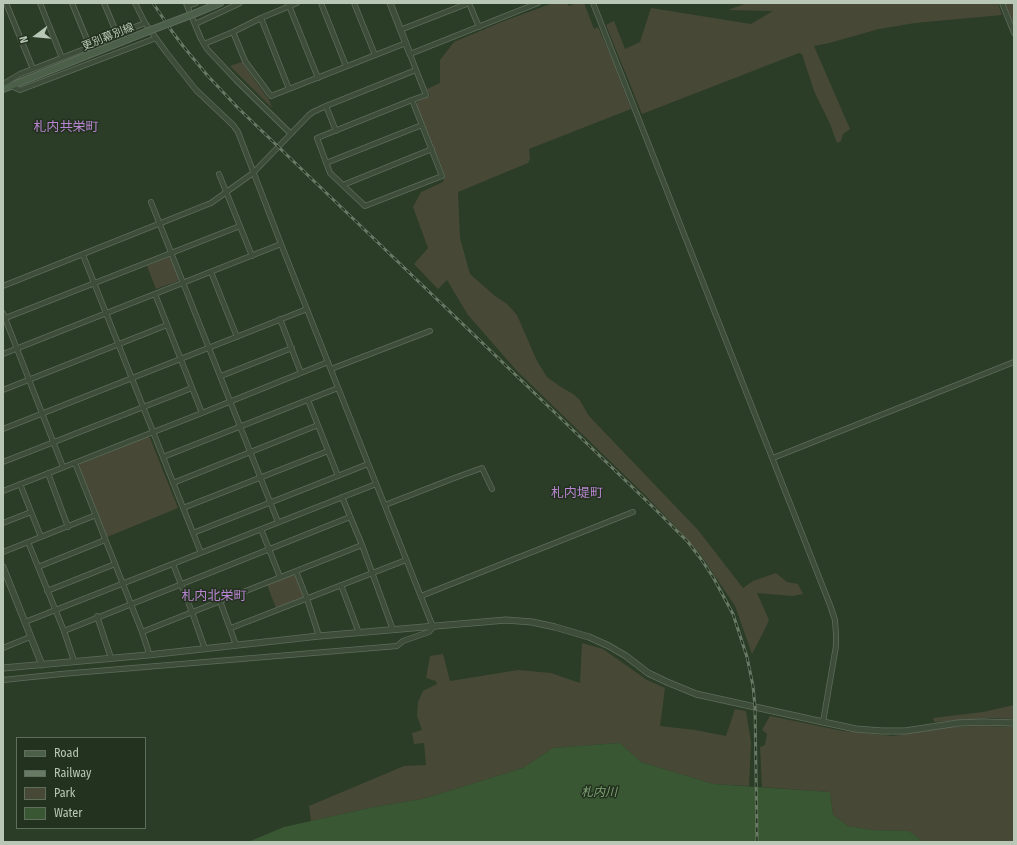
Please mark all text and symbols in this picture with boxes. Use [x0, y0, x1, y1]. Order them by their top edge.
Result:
north arrow [16, 16, 56, 56]
street label: 更別幕別線 [80, 21, 136, 53]
text: N [17, 34, 31, 44]
district label: 札内共栄町 [34, 119, 98, 135]
district label: 札内堤町 [551, 485, 603, 501]
district label: 札内北栄町 [182, 588, 246, 604]
legend [16, 737, 146, 829]
text: Road [54, 746, 79, 760]
text: Railway [54, 766, 91, 780]
text: Park [54, 786, 75, 800]
water label: 札内川 [581, 786, 617, 800]
text: Water [54, 806, 82, 820]

